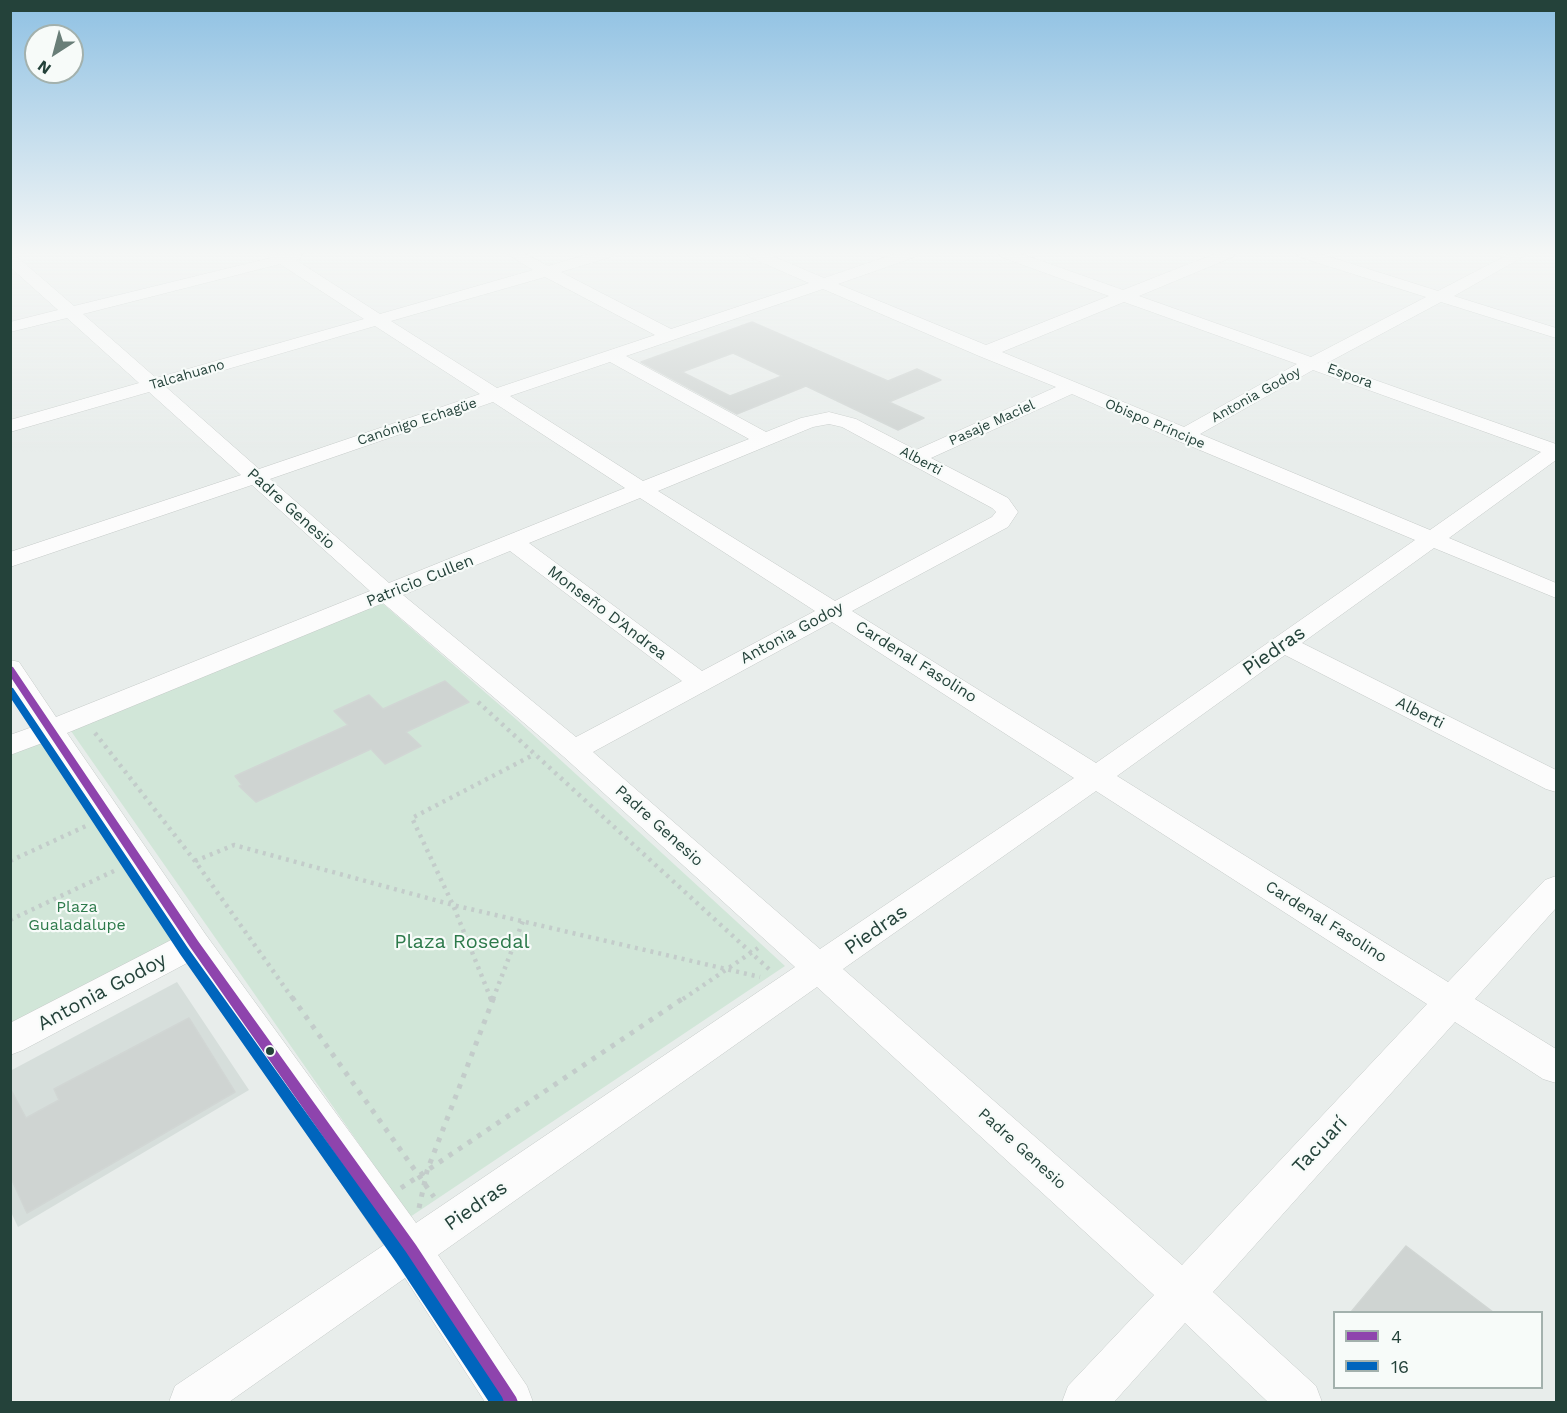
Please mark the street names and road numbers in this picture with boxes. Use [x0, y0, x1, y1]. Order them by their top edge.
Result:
street label: Talcahuano [148, 356, 226, 394]
street label: Espora [1325, 360, 1375, 392]
street label: Antonia Godoy [1208, 363, 1304, 427]
street label: Canónigo Echagüe [355, 395, 479, 449]
street label: Obispo Príncipe [1102, 395, 1208, 453]
street label: Pasaje Maciel [947, 397, 1037, 449]
street label: Alberti [897, 443, 945, 479]
street label: Padre Genesio [243, 464, 339, 554]
street label: Patricio Cullen [364, 551, 476, 611]
street label: Monseño D'Andrea [544, 562, 670, 664]
street label: Antonia Godoy [737, 598, 847, 668]
street label: Cardenal Fasolino [852, 617, 980, 707]
street label: Piedras [1238, 621, 1310, 681]
street label: Alberti [1393, 693, 1447, 733]
street label: Padre Genesio [611, 781, 707, 871]
street label: Cardenal Fasolino [1262, 877, 1390, 967]
street label: Piedras [840, 900, 912, 960]
street label: Antonia Godoy [33, 948, 171, 1036]
street label: Padre Genesio [974, 1104, 1070, 1194]
street label: Tacuarí [1287, 1111, 1353, 1179]
street label: Piedras [440, 1176, 512, 1236]

